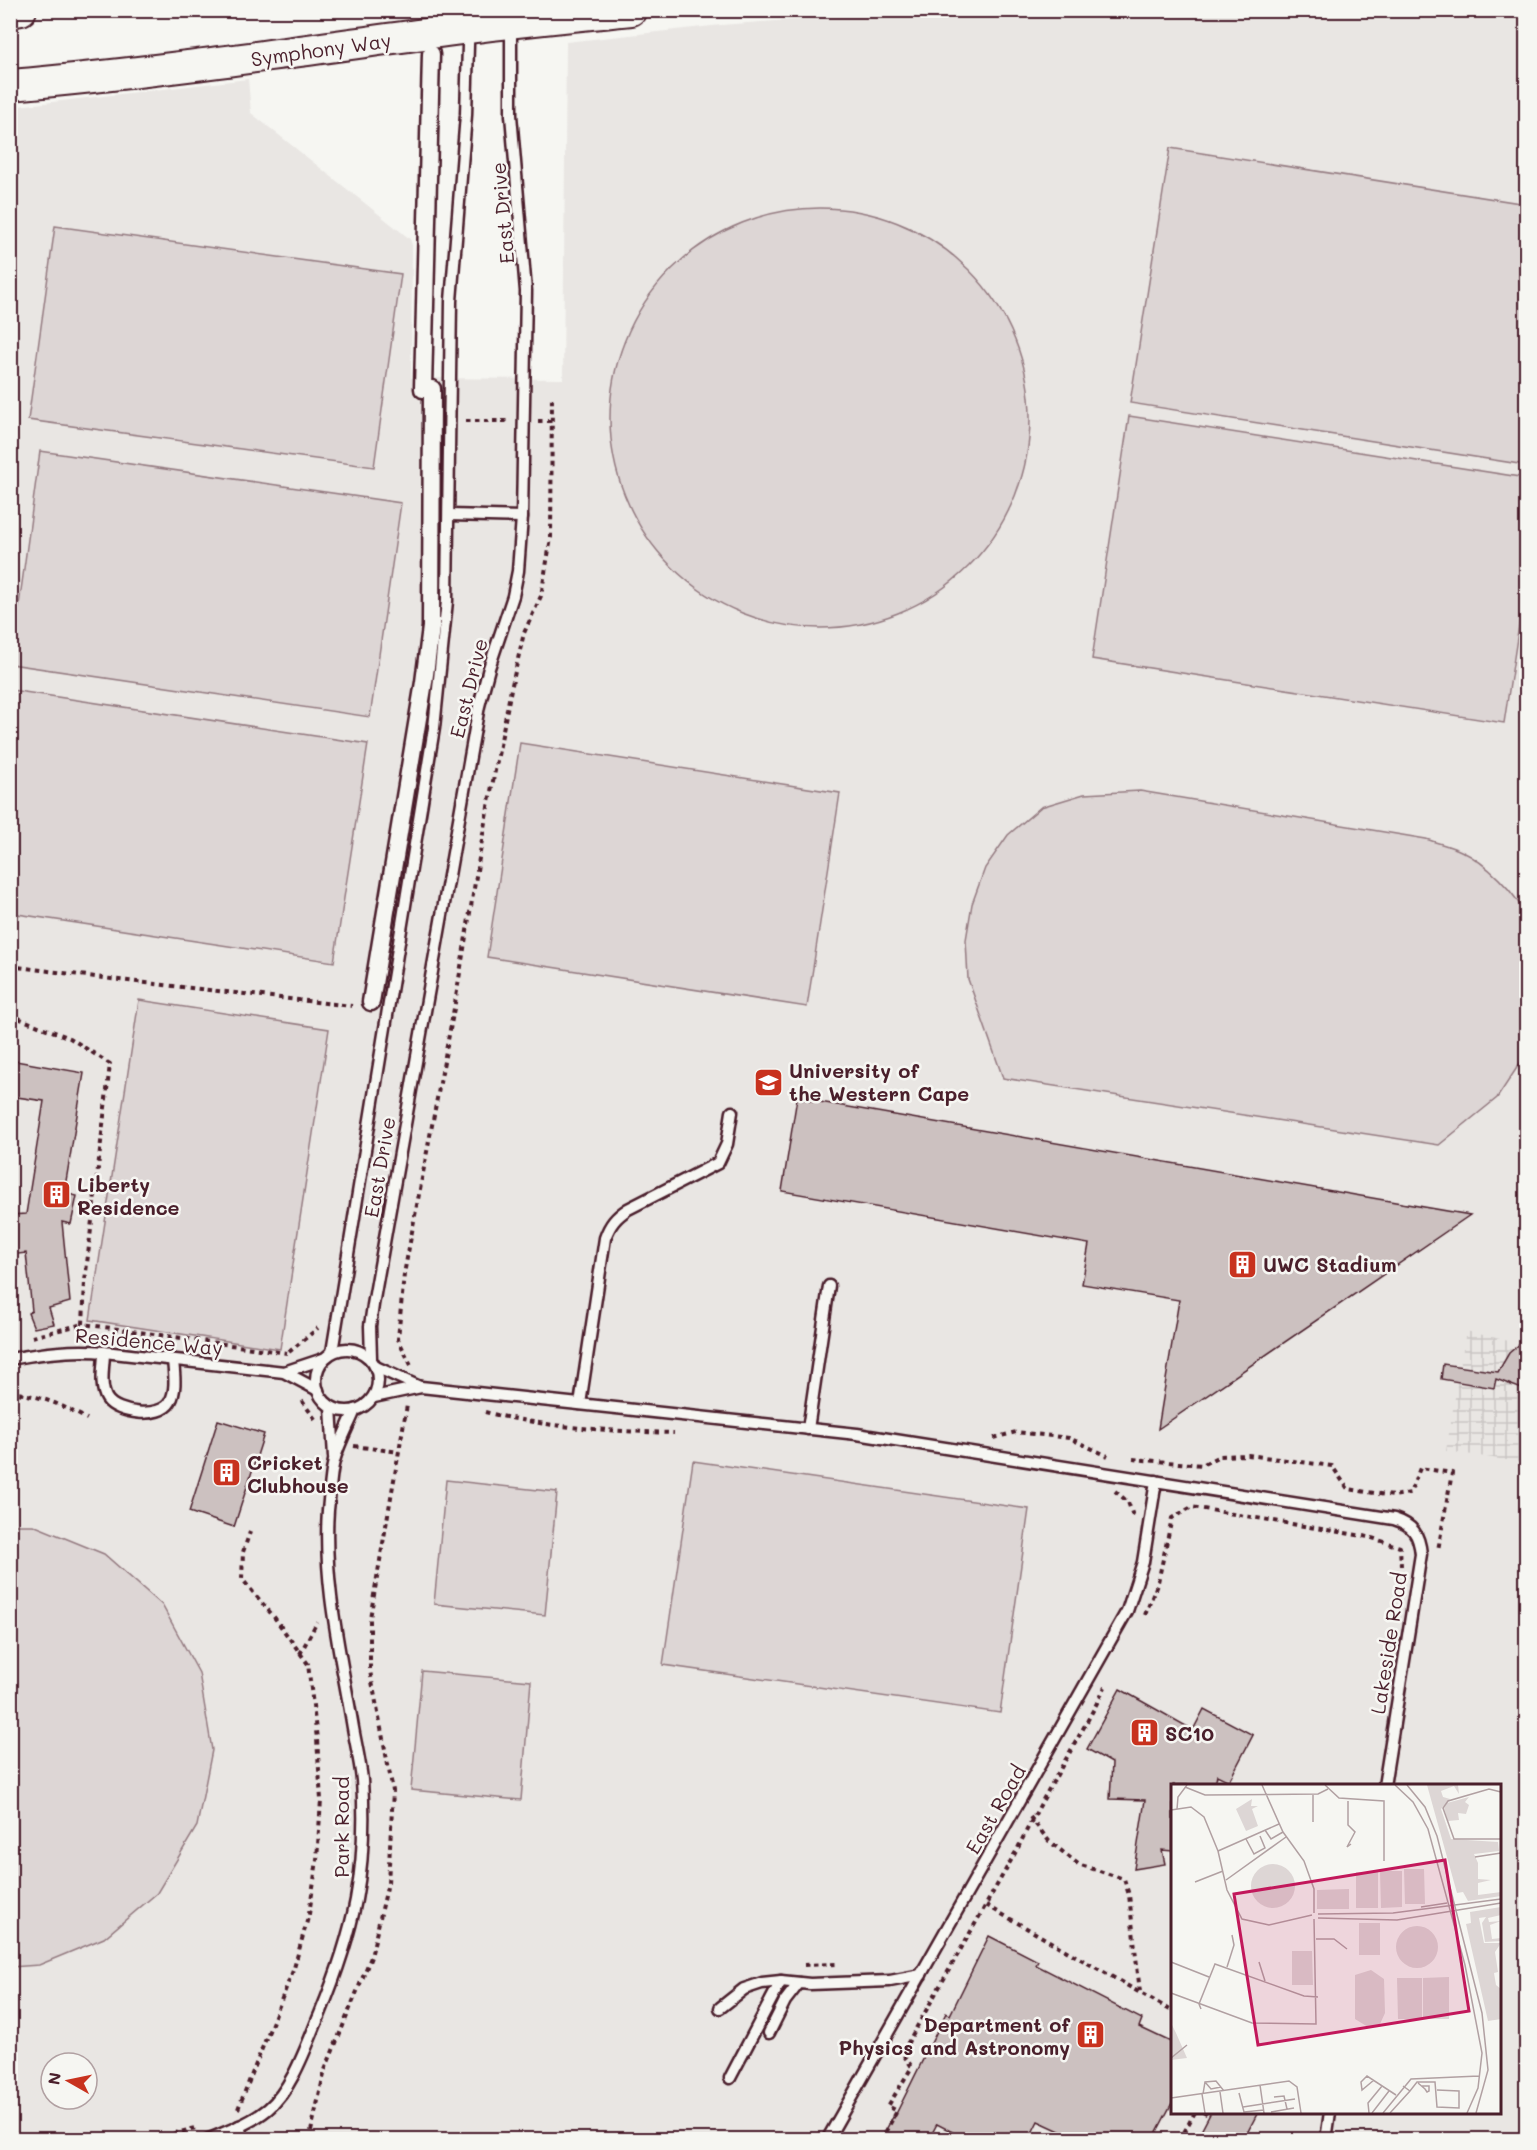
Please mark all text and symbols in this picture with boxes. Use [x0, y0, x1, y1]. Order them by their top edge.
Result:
street label: Symphony Way [249, 26, 393, 72]
street label: East Drive [485, 161, 519, 265]
street label: East Drive [443, 636, 493, 740]
place label: University of the Western Cape [789, 1057, 969, 1106]
school or university icon: University of the Western Cape [752, 1066, 784, 1098]
street label: East Drive [357, 1115, 401, 1219]
place label: Liberty Residence [77, 1171, 180, 1220]
building icon: Liberty Residence [40, 1179, 72, 1211]
building icon: UWC Stadium [1226, 1248, 1258, 1280]
place label: UWC Stadium [1263, 1251, 1397, 1277]
street label: Residence Way [74, 1322, 224, 1360]
place label: Cricket Clubhouse [247, 1449, 349, 1498]
building icon: Cricket Clubhouse [210, 1457, 242, 1489]
street label: Lakeside Road [1364, 1570, 1412, 1716]
building icon: SC10 [1128, 1717, 1160, 1749]
place label: SC10 [1165, 1720, 1214, 1746]
street label: East Road [959, 1760, 1031, 1858]
street label: Park Road [328, 1776, 354, 1878]
inset map [1171, 1784, 1501, 2114]
place label: Department of Physics and Astronomy [838, 2011, 1070, 2060]
building icon: Department of Physics and Astronomy [1075, 2019, 1107, 2051]
north arrow [39, 2051, 99, 2111]
text: N [42, 2071, 65, 2086]

